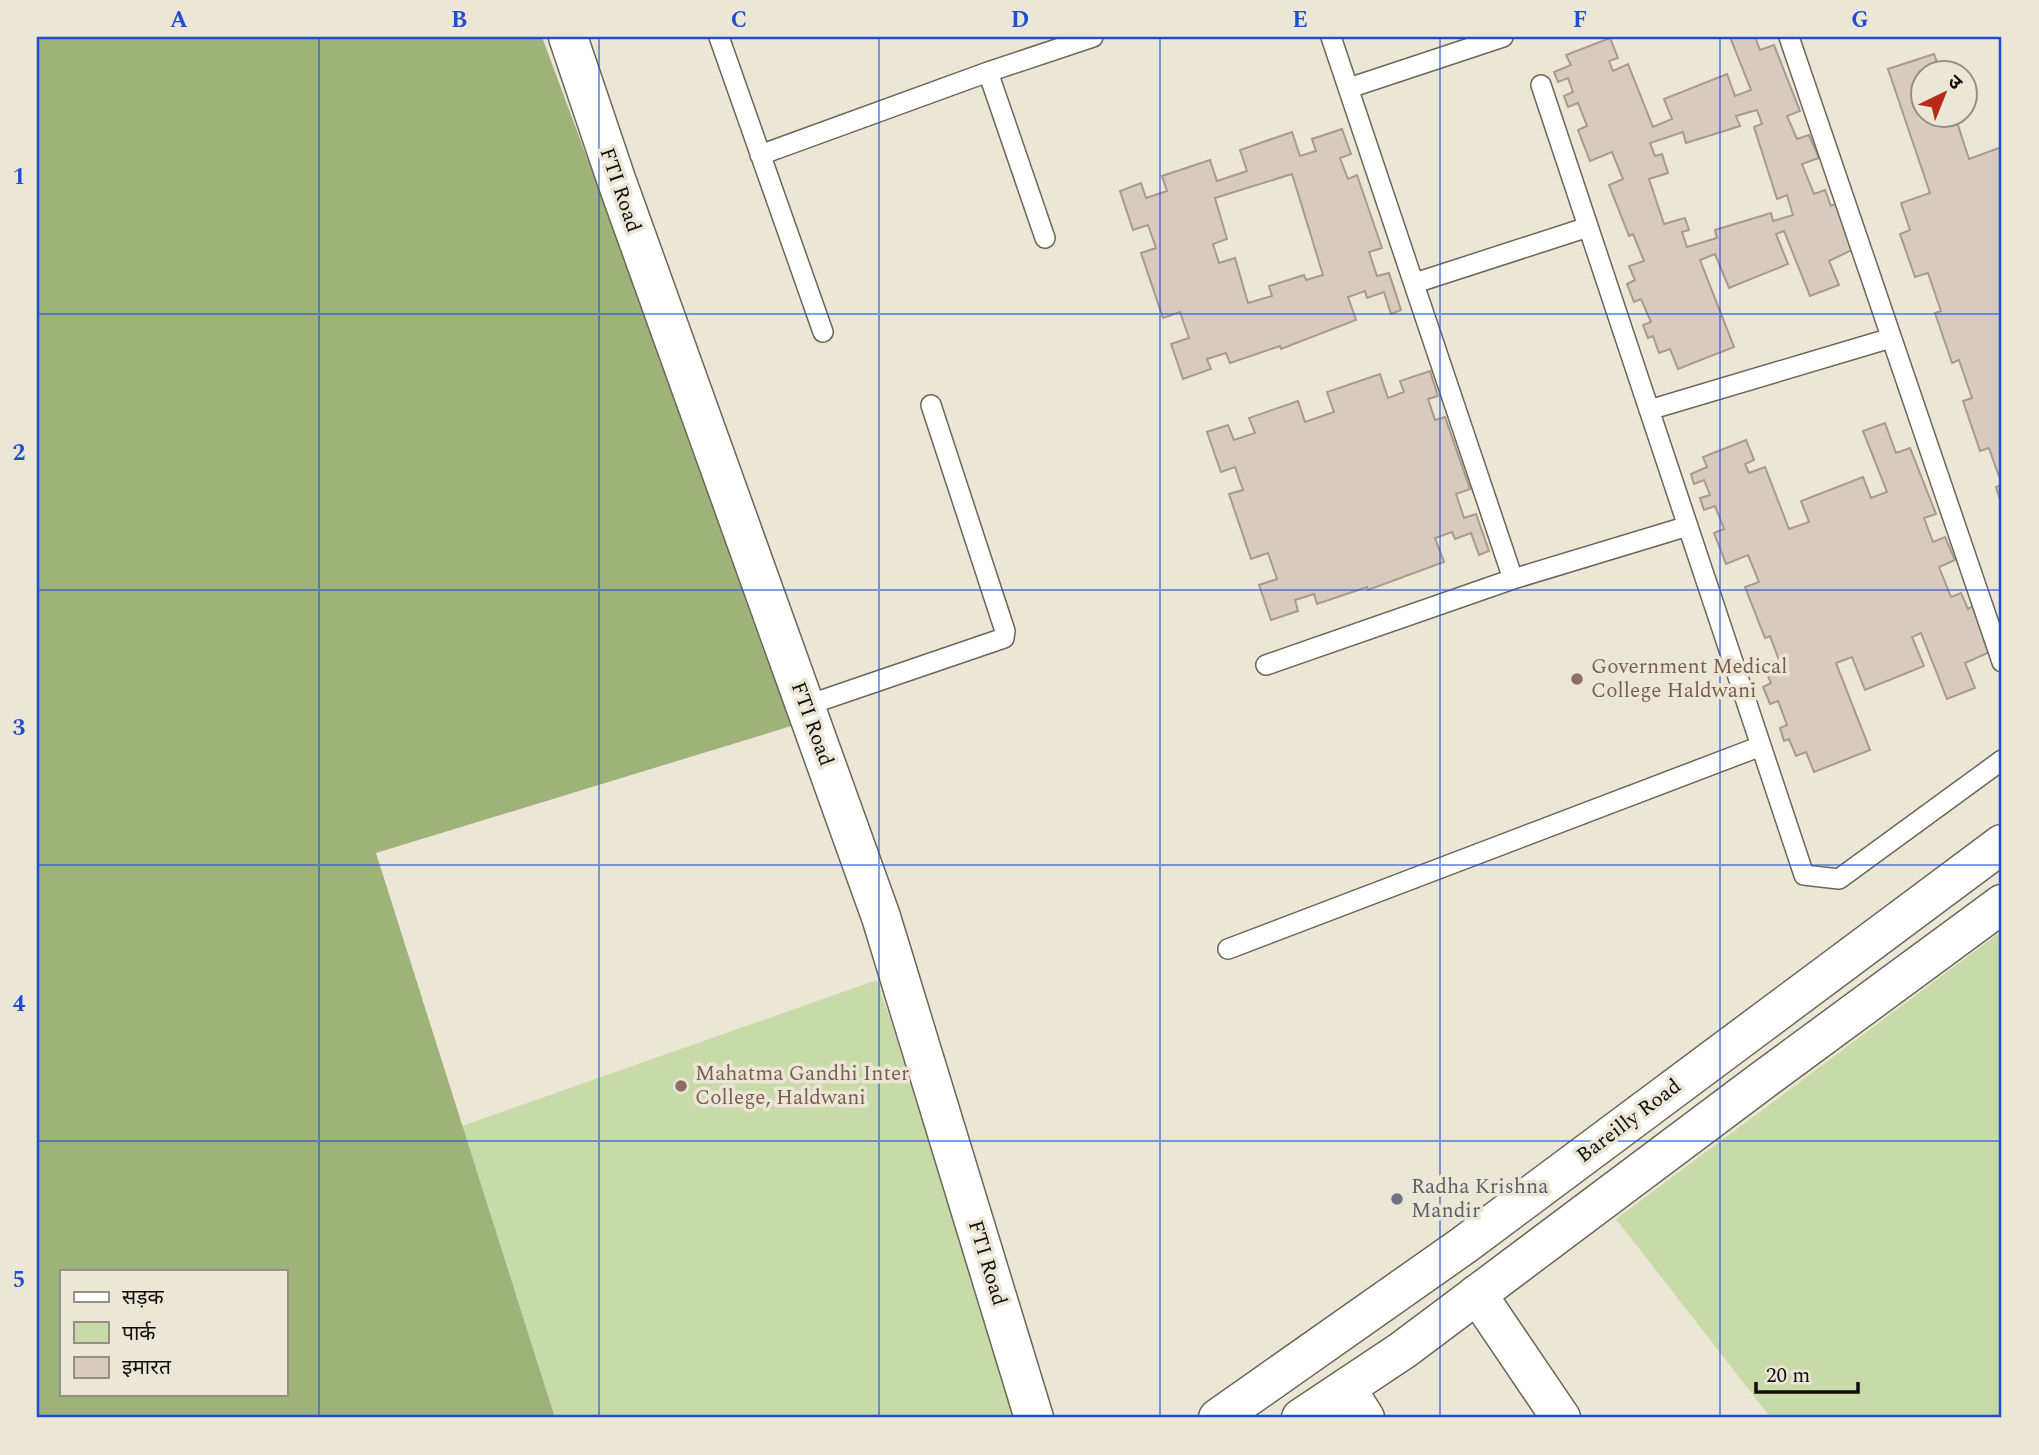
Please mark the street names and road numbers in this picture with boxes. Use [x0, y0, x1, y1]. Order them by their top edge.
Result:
street label: FTI Road [591, 143, 649, 237]
street label: FTI Road [782, 677, 842, 771]
street label: Bareilly Road [1570, 1071, 1688, 1171]
street label: FTI Road [959, 1216, 1015, 1310]

